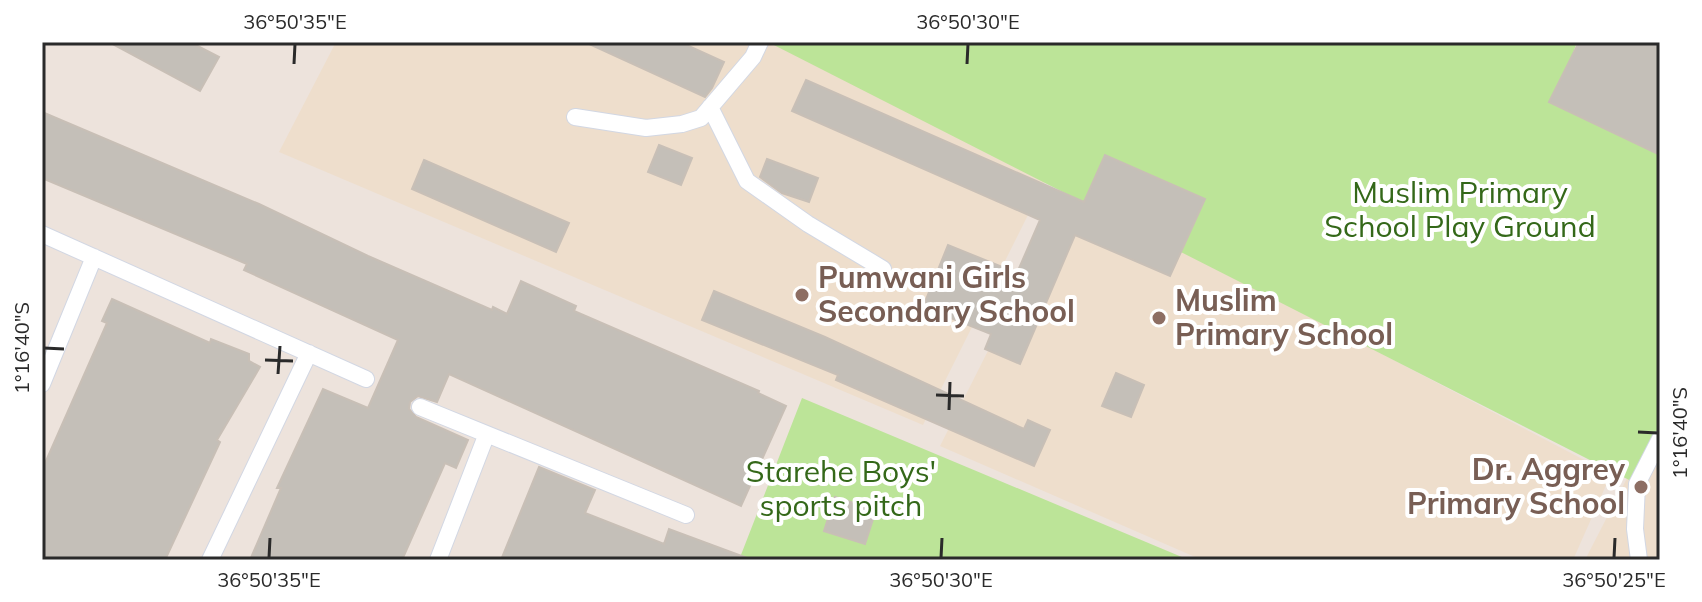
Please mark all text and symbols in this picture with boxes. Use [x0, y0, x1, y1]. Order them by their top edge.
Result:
text: 36°50'35"E [243, 9, 347, 34]
text: 36°50'30"E [916, 9, 1020, 34]
park label: Muslim Primary School Play Ground [1324, 173, 1596, 245]
place label: Pumwani Girls Secondary School [818, 258, 1075, 330]
place label: Muslim Primary School [1175, 281, 1393, 353]
marker: Pumwani Girls Secondary School [793, 286, 811, 304]
text: 1°16'40"S [9, 302, 34, 394]
marker: Muslim Primary School [1150, 309, 1168, 327]
text: 1°16'40"S [1667, 387, 1692, 479]
place label: Dr. Aggrey Primary School [1407, 450, 1626, 522]
park label: Starehe Boys' sports pitch [746, 452, 936, 524]
marker: Dr. Aggrey Primary School [1632, 478, 1650, 496]
text: 36°50'35"E [217, 567, 321, 592]
text: 36°50'30"E [889, 567, 993, 592]
text: 36°50'25"E [1562, 567, 1666, 592]

